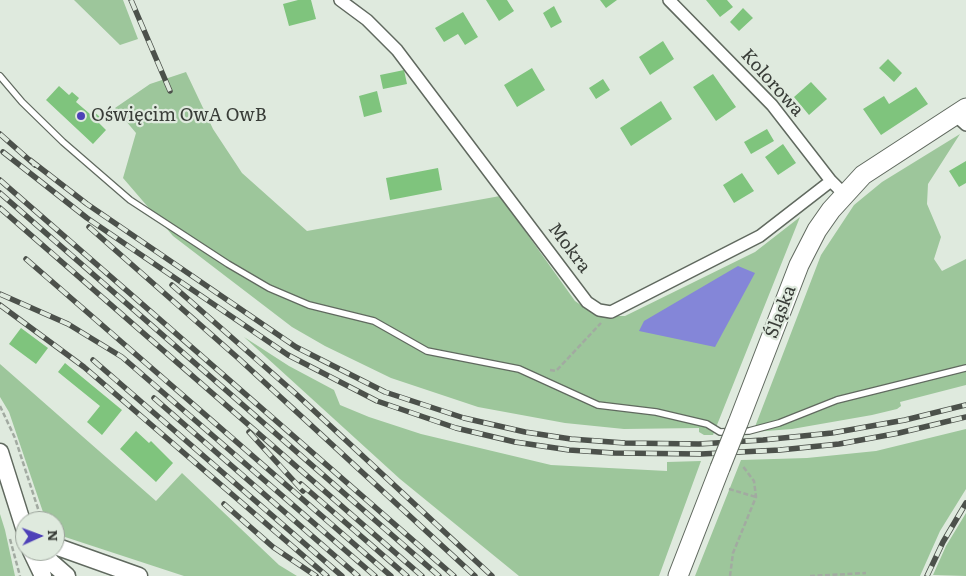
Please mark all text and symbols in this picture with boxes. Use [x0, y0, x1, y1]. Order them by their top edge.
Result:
street label: Kolorowa [736, 45, 808, 121]
place label: Oświęcim OwA OwB [91, 105, 267, 127]
marker: Oświęcim OwA OwB [75, 110, 87, 122]
street label: Mokra [543, 219, 595, 277]
street label: Śląska [761, 282, 801, 342]
north arrow [15, 511, 65, 561]
text: N [44, 529, 64, 542]

